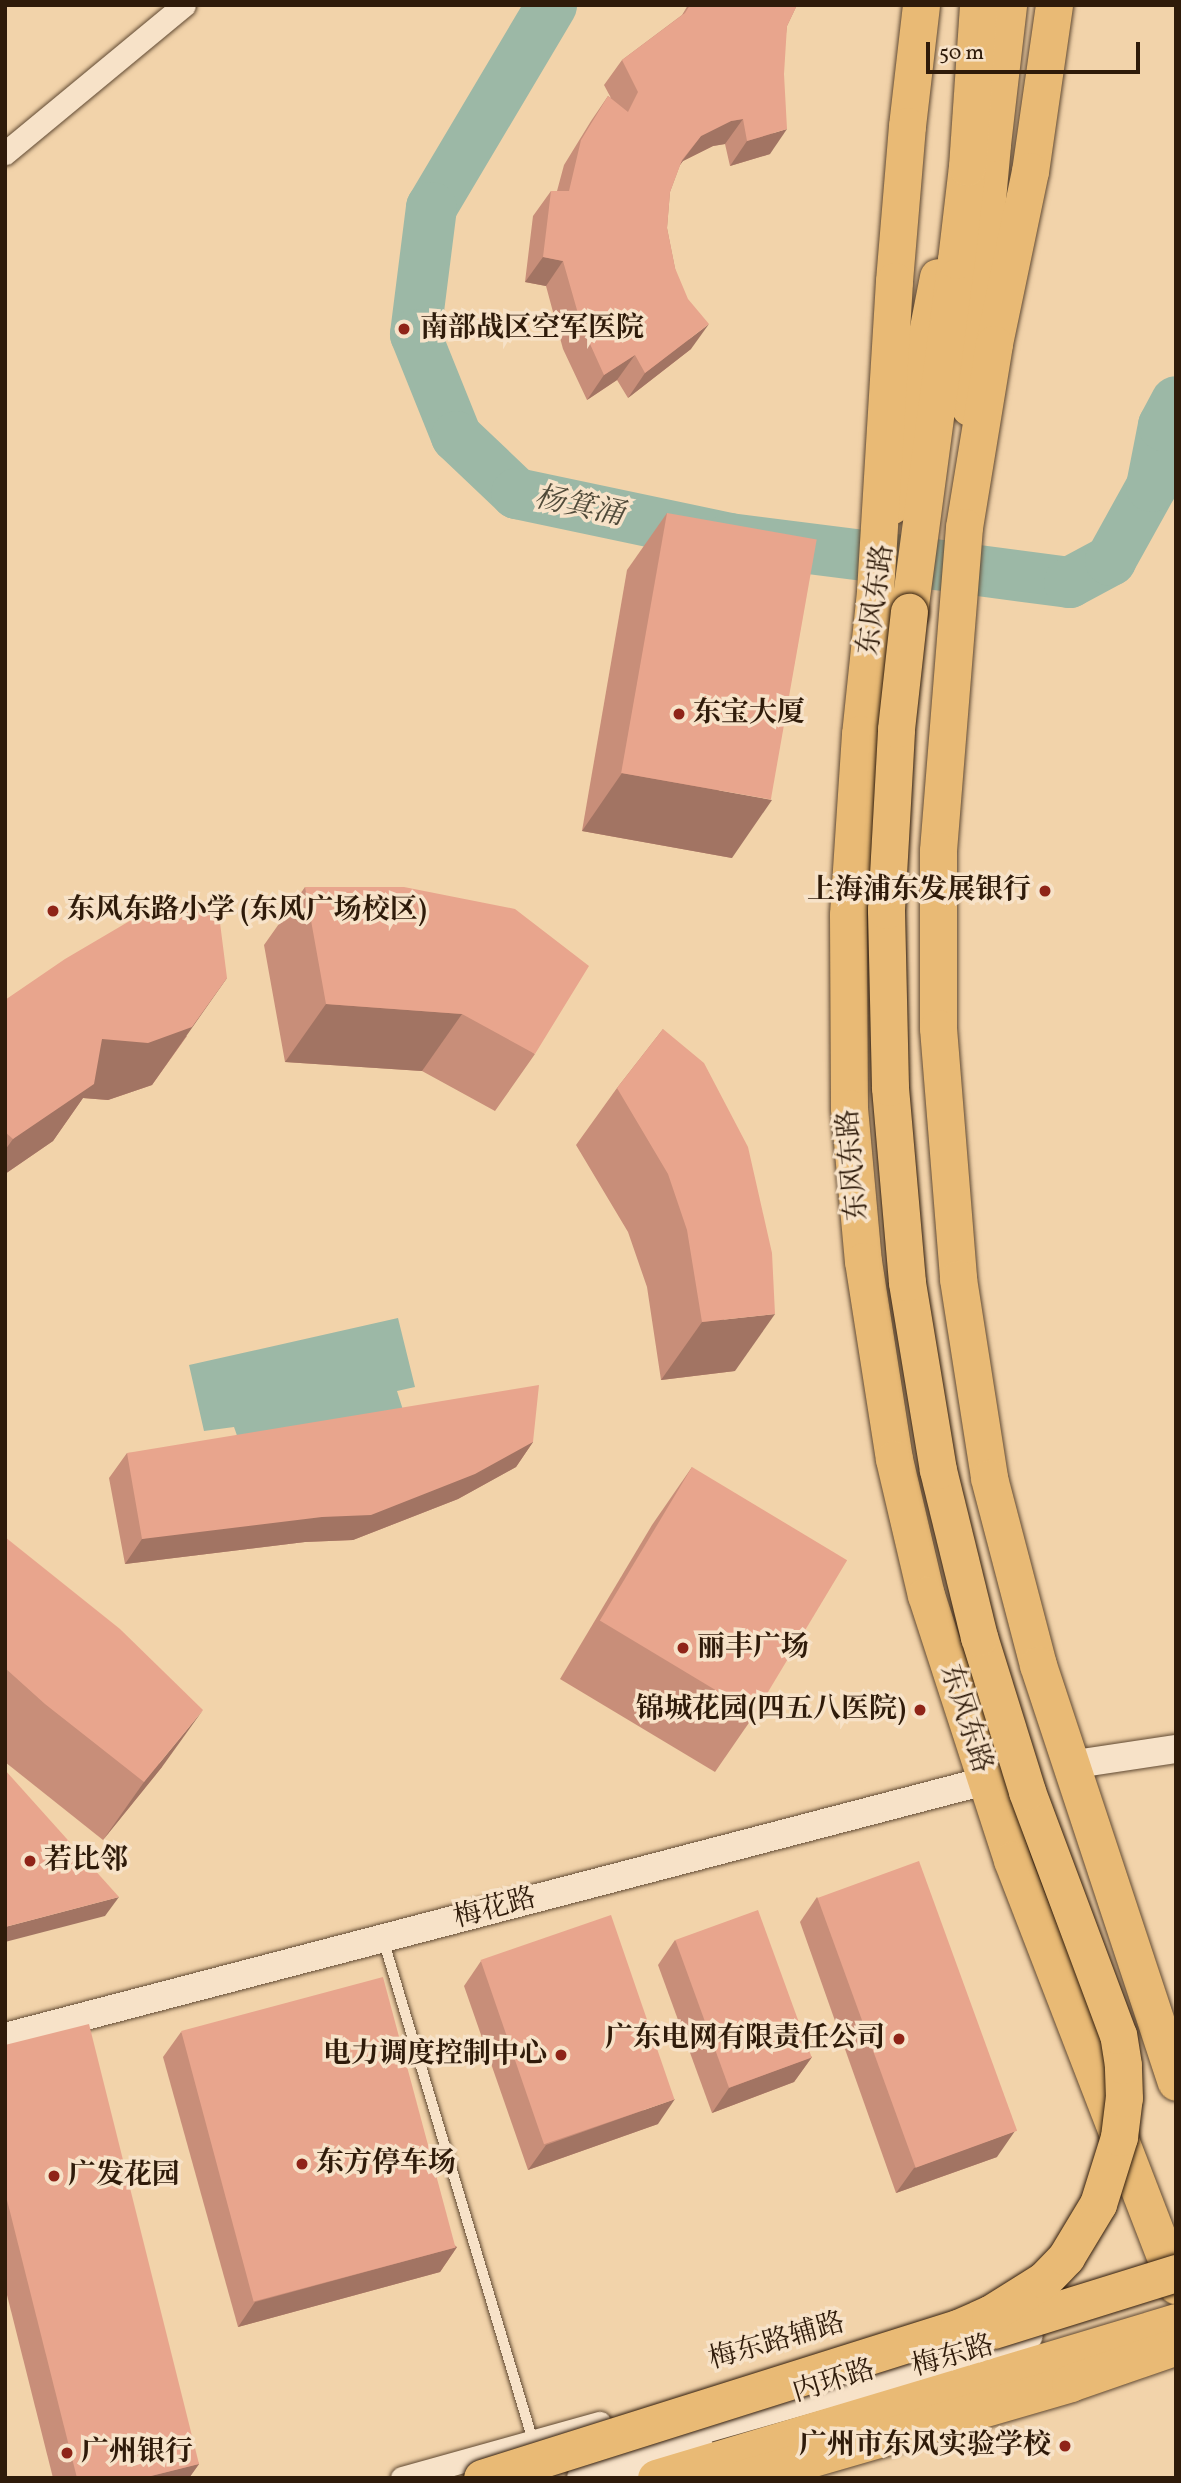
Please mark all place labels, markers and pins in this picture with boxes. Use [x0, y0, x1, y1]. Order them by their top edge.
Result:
place label: 南部战区空军医院 [420, 312, 644, 346]
marker: 南部战区空军医院 [394, 319, 414, 339]
place label: 东宝大厦 [693, 697, 805, 731]
marker: 东宝大厦 [671, 706, 687, 722]
place label: 上海浦东发展银行 [807, 874, 1031, 908]
marker: 上海浦东发展银行 [1037, 883, 1053, 899]
place label: 东风东路小学 (东风广场校区) [67, 894, 427, 928]
marker: 东风东路小学 (东风广场校区) [45, 903, 61, 919]
place label: 丽丰广场 [697, 1631, 809, 1665]
marker: 丽丰广场 [675, 1640, 691, 1656]
place label: 锦城花园(四五八医院) [636, 1693, 906, 1727]
marker: 锦城花园(四五八医院) [912, 1702, 928, 1718]
place label: 若比邻 [44, 1844, 128, 1878]
marker: 若比邻 [22, 1853, 38, 1869]
place label: 广东电网有限责任公司 [605, 2022, 885, 2056]
marker: 广东电网有限责任公司 [891, 2031, 907, 2047]
place label: 电力调度控制中心 [323, 2038, 547, 2072]
marker: 电力调度控制中心 [553, 2047, 569, 2063]
place label: 东方停车场 [316, 2147, 456, 2181]
marker: 东方停车场 [294, 2156, 310, 2172]
place label: 广发花园 [68, 2159, 180, 2193]
marker: 广发花园 [46, 2168, 62, 2184]
place label: 广州市东风实验学校 [799, 2429, 1051, 2463]
place label: 广州银行 [81, 2436, 193, 2470]
marker: 广州市东风实验学校 [1057, 2438, 1073, 2454]
marker: 广州银行 [59, 2445, 75, 2461]

